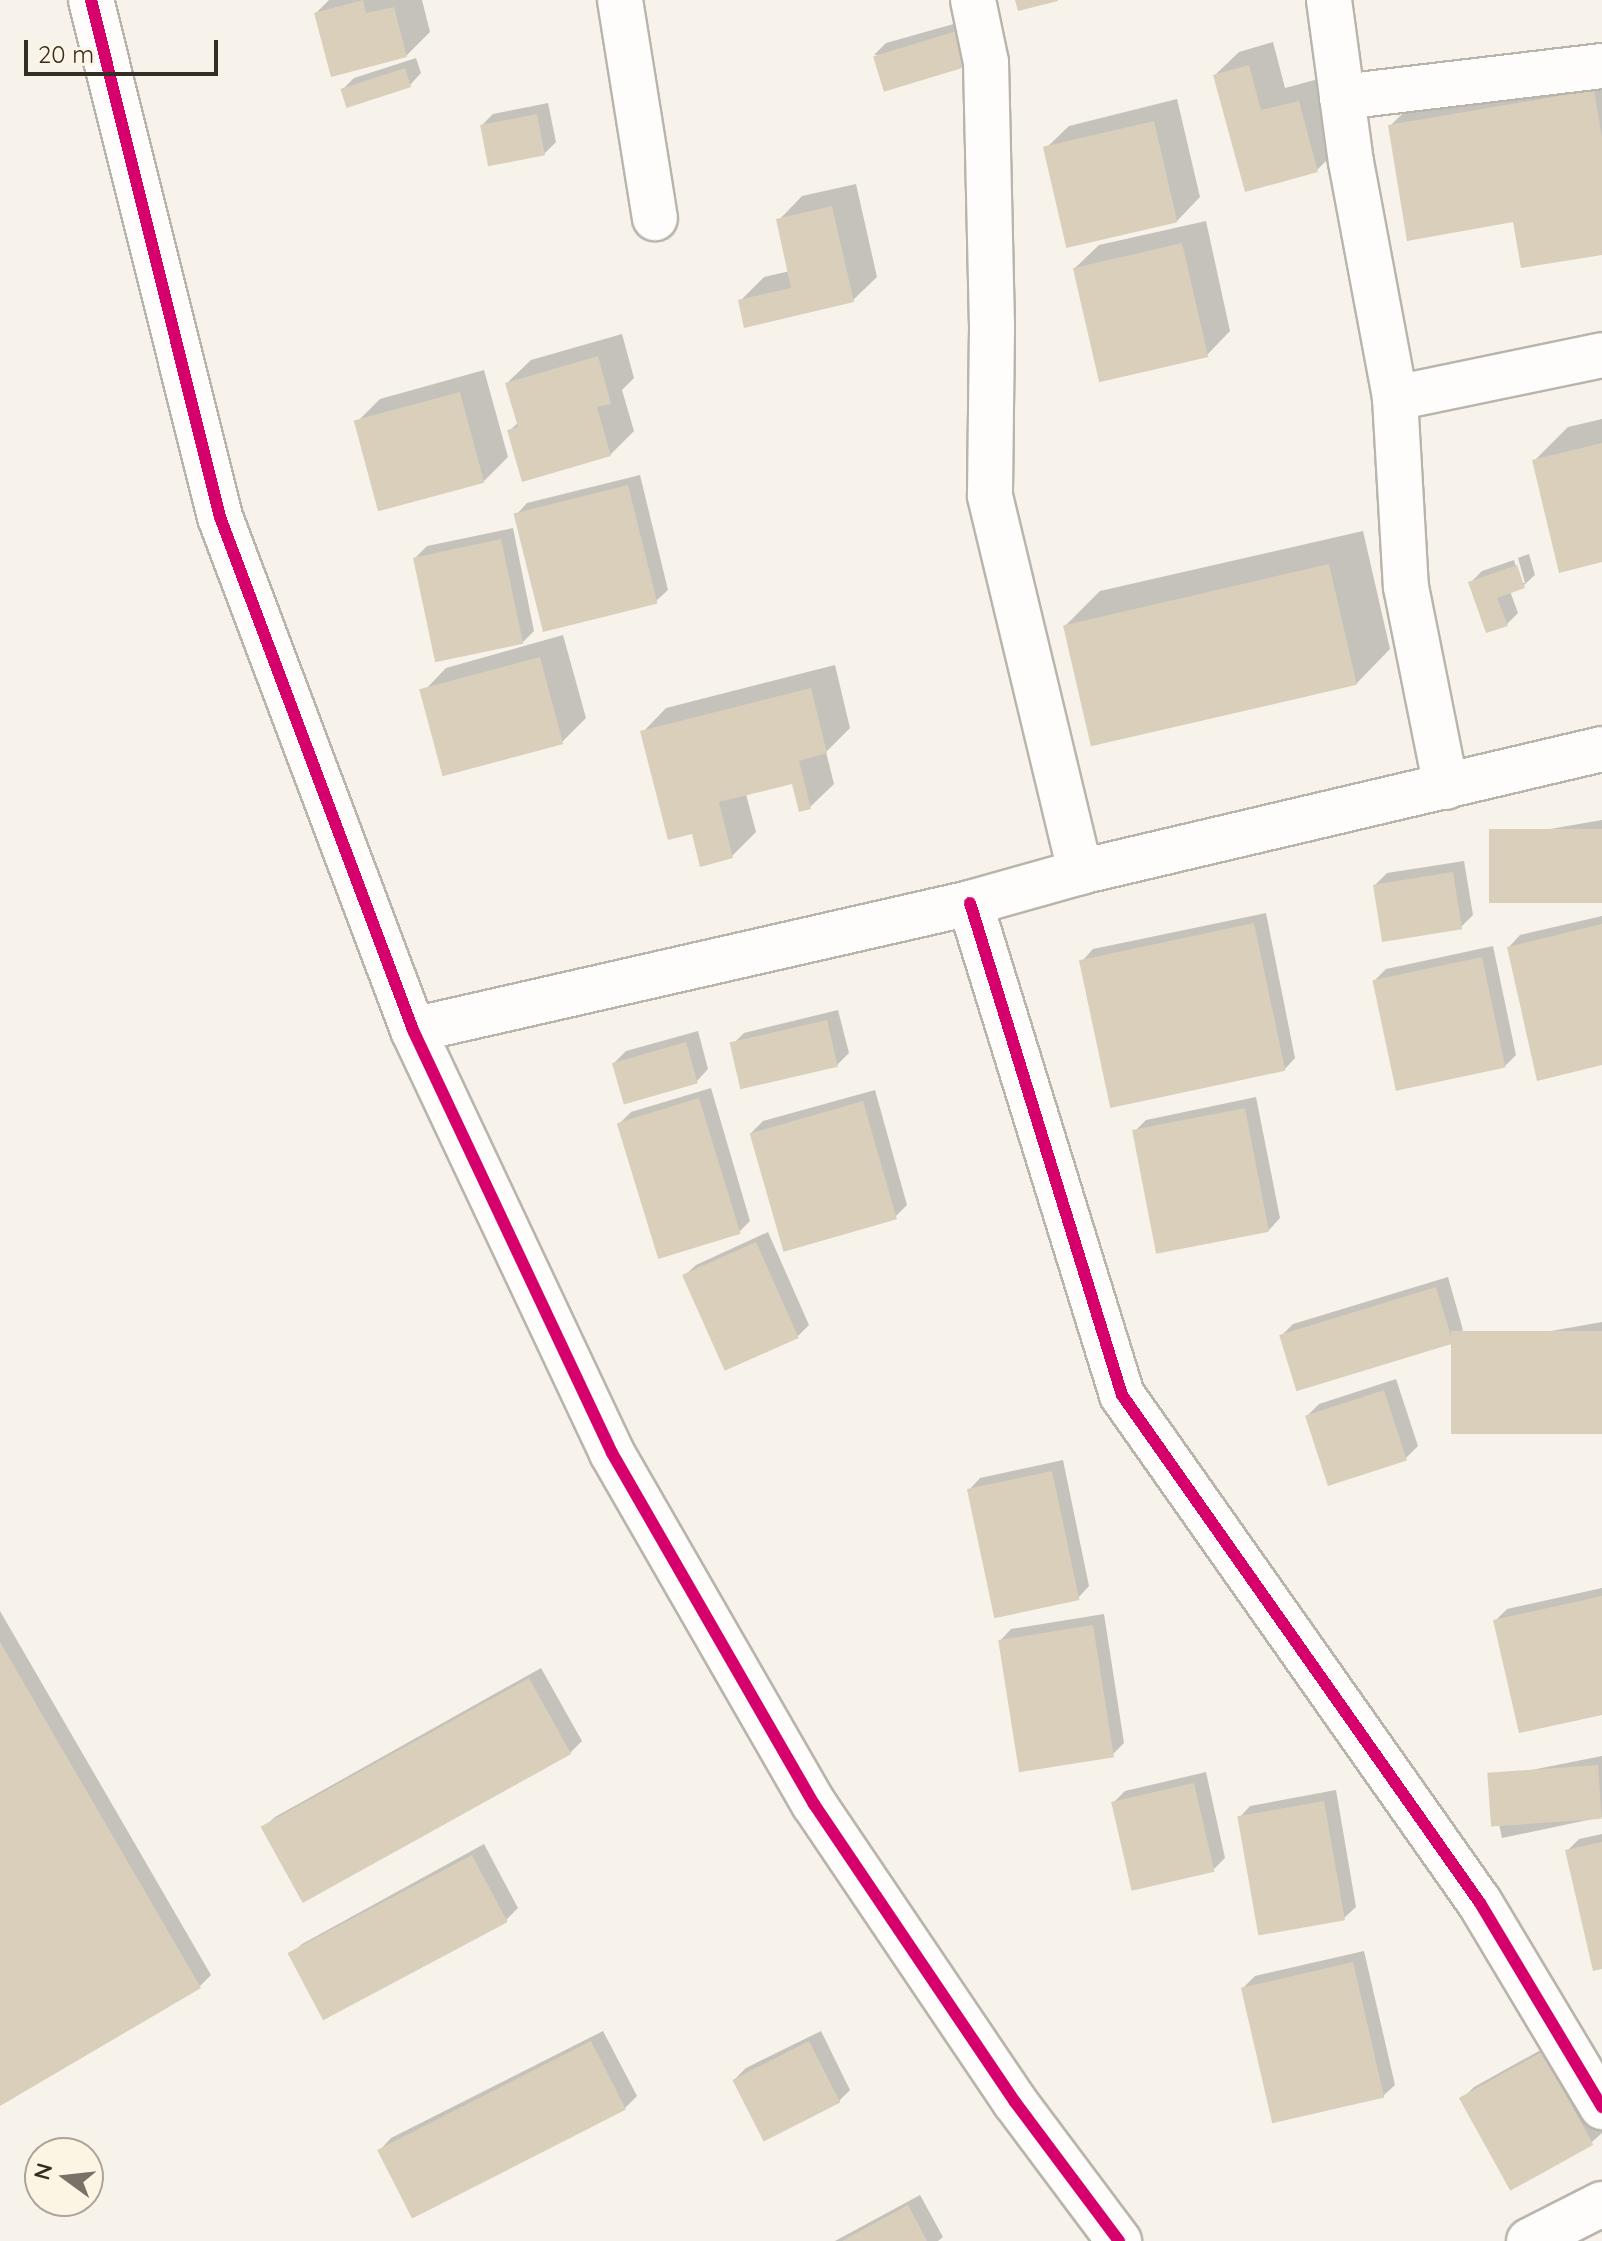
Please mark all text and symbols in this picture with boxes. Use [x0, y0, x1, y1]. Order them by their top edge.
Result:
scale bar [28, 24, 222, 74]
text: 20 m [38, 39, 94, 69]
north arrow [24, 2137, 104, 2217]
text: N [27, 2160, 58, 2183]

